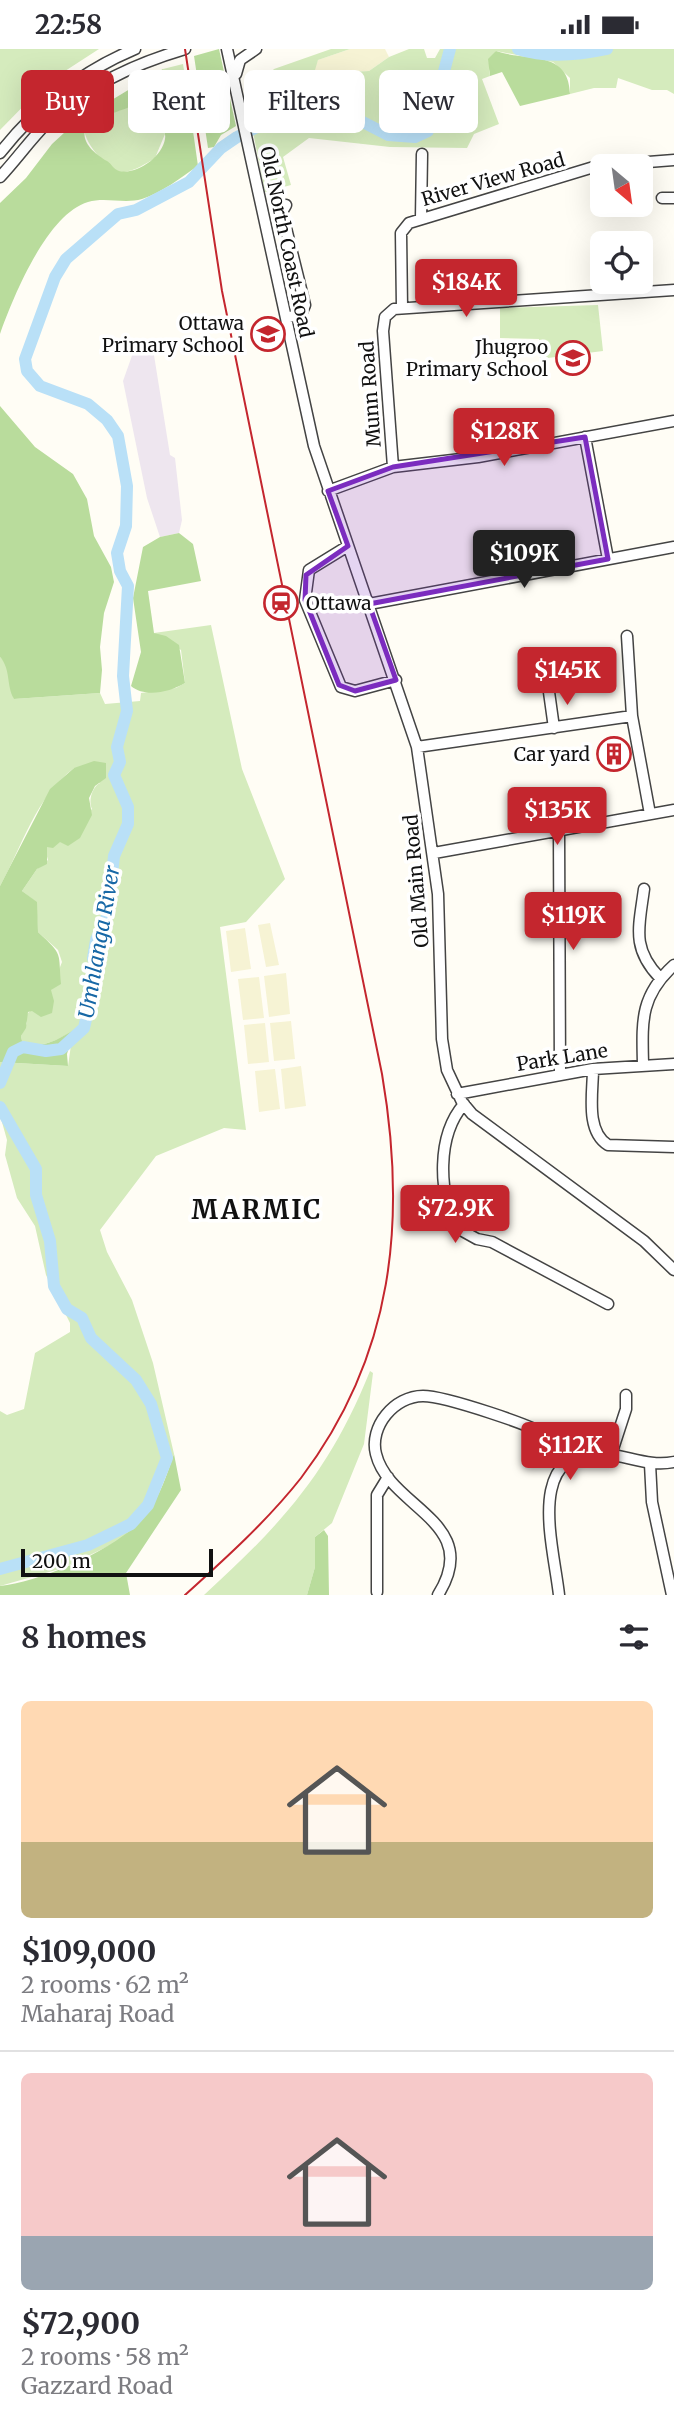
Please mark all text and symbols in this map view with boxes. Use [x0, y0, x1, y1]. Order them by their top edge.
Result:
text: 22:58 [35, 8, 102, 41]
chip: Buy [21, 70, 114, 133]
chip: Rent [128, 70, 230, 133]
chip: Filters [244, 70, 365, 133]
chip: New [379, 70, 478, 133]
street label: Old North Coast Road [255, 144, 319, 340]
street label: River View Road [419, 147, 567, 211]
north arrow [590, 154, 653, 217]
map controls [590, 154, 653, 294]
button: locate [590, 231, 653, 294]
pin: $184K [417, 259, 515, 319]
text: $184K [431, 267, 501, 296]
place label: Ottawa Primary School [102, 311, 244, 357]
school or university icon: Ottawa Primary School [249, 315, 287, 353]
place label: Jhugroo Primary School [406, 335, 548, 381]
school or university icon: Jhugroo Primary School [554, 339, 592, 377]
street label: Munn Road [354, 340, 386, 448]
pin: $128K [455, 409, 553, 468]
text: $128K [469, 416, 539, 445]
pin: $109K [475, 531, 573, 590]
text: $109K [489, 538, 559, 567]
station icon: Ottawa [262, 584, 300, 622]
place label: Ottawa [306, 591, 371, 615]
pin: $145K [518, 647, 616, 707]
text: $145K [533, 655, 601, 684]
building icon: Car yard [595, 735, 633, 773]
place label: Car yard [514, 742, 590, 766]
pin: $135K [508, 787, 606, 847]
text: $135K [524, 795, 590, 824]
street label: Old Main Road [398, 813, 434, 949]
water label: Umhlanga River [72, 863, 126, 1021]
pin: $119K [524, 893, 622, 952]
text: $119K [541, 900, 605, 929]
street label: Park Lane [515, 1038, 609, 1076]
pin: $72.9K [398, 1185, 512, 1245]
district label: MARMIC [192, 1193, 322, 1226]
text: $72.9K [416, 1193, 494, 1222]
pin: $112K [521, 1423, 619, 1482]
text: $112K [537, 1430, 603, 1459]
scale bar [21, 1546, 214, 1578]
text: 200 m [32, 1549, 91, 1573]
text: 8 homes [21, 1618, 147, 1656]
icon: filters [615, 1618, 653, 1656]
icon: home [274, 1747, 400, 1873]
text: $109,000 [21, 1932, 156, 1970]
text: 2 rooms · 62 m² [21, 1970, 189, 1999]
text: Maharaj Road [21, 1999, 174, 2028]
icon: home [274, 2119, 400, 2245]
text: $72,900 [21, 2304, 140, 2342]
text: 2 rooms · 58 m² [21, 2342, 189, 2371]
text: Gazzard Road [21, 2371, 173, 2400]

